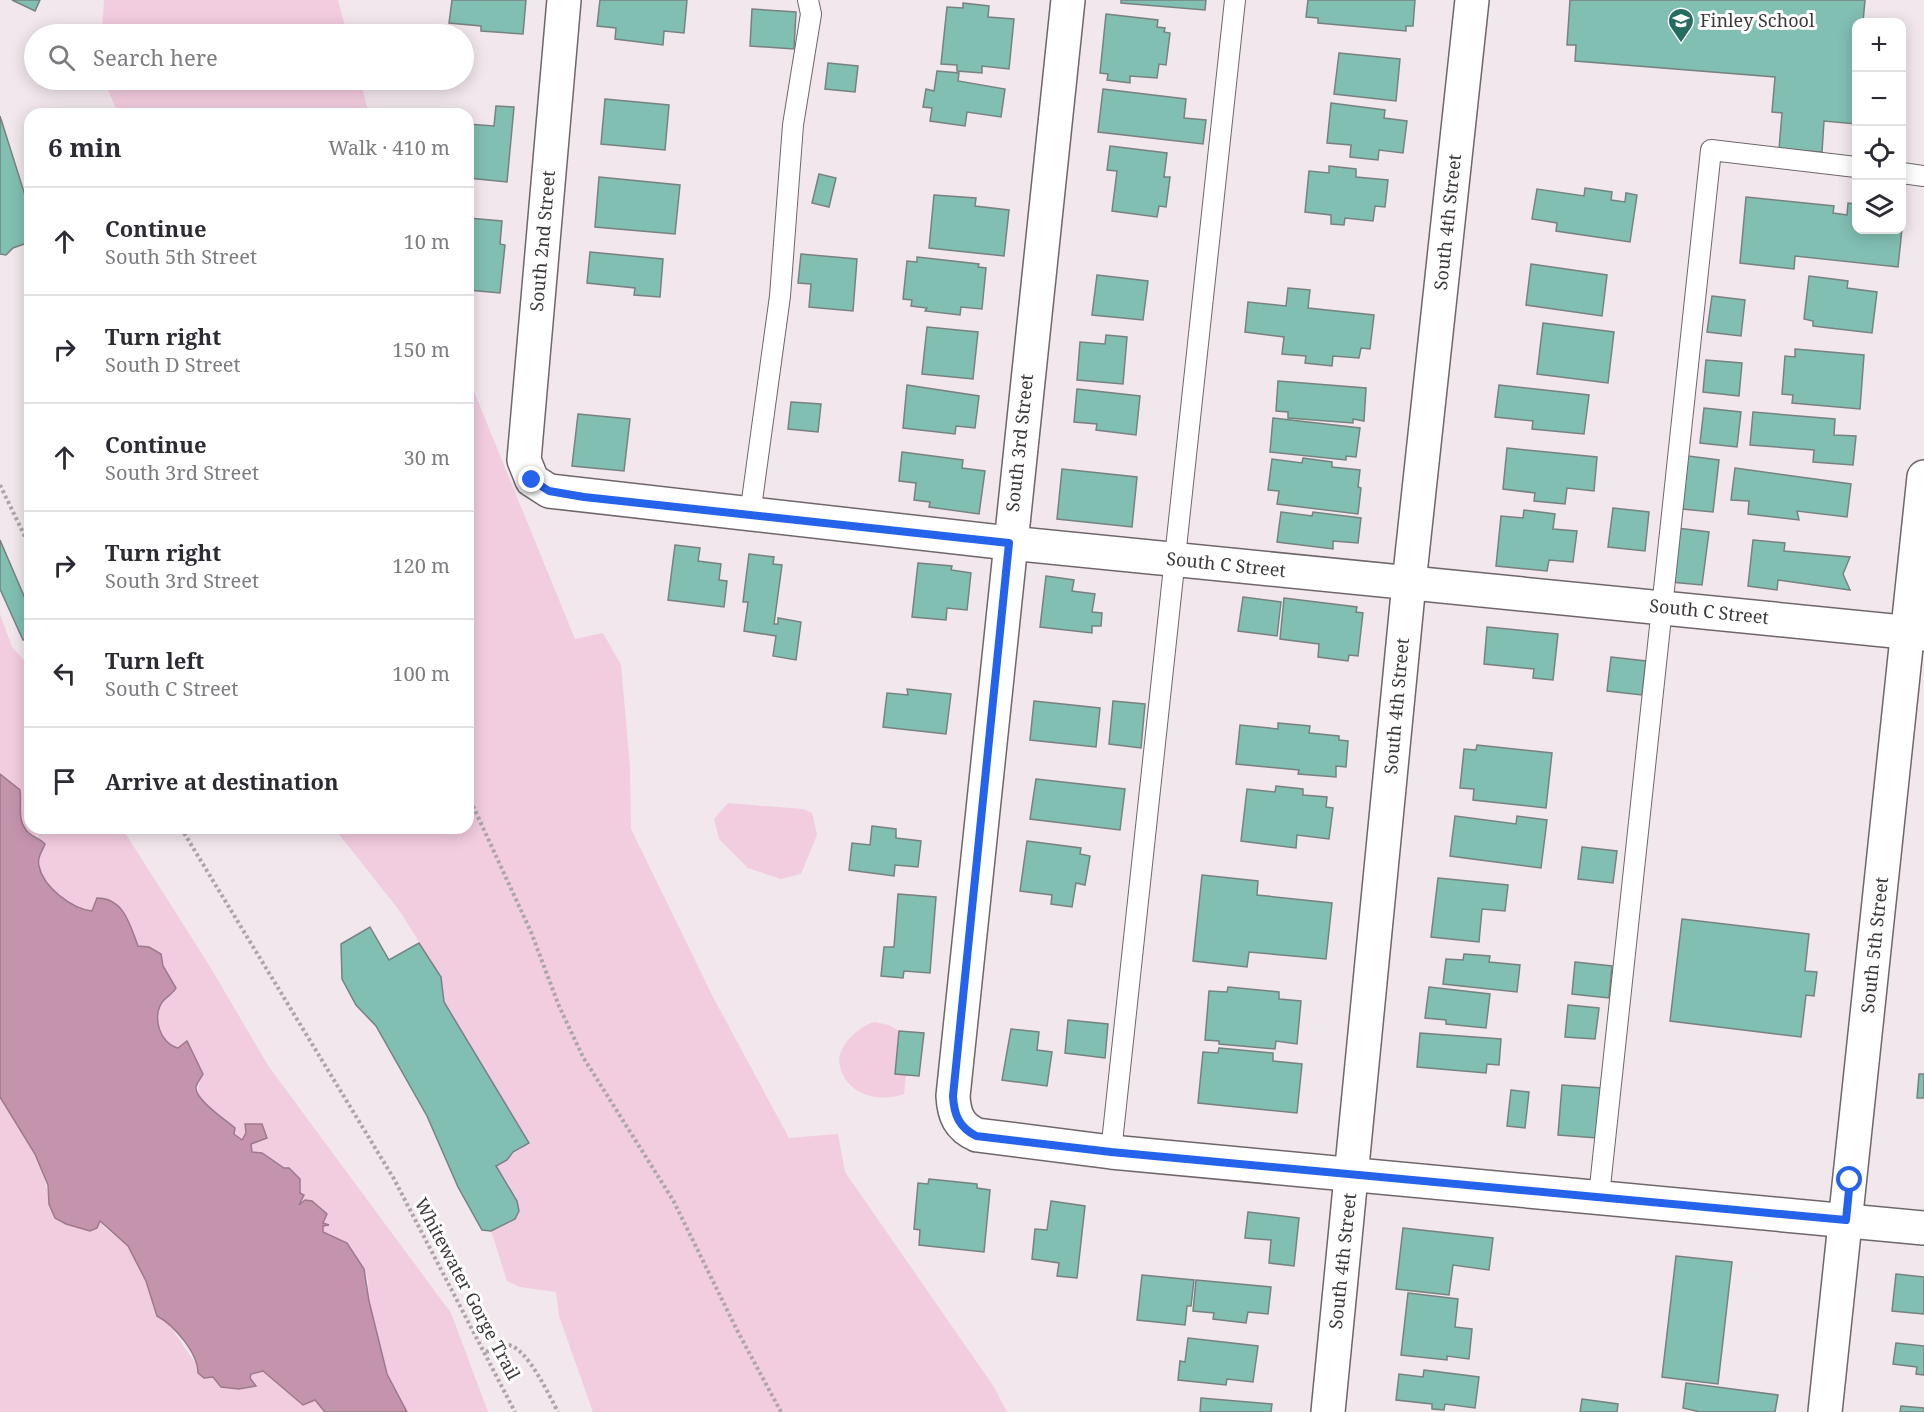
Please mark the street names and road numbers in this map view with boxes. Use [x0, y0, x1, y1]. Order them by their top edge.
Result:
street label: South 4th Street [1428, 153, 1466, 291]
street label: South 2nd Street [524, 169, 560, 313]
street label: South 3rd Street [1000, 373, 1038, 513]
street label: South C Street [1165, 546, 1287, 582]
street label: South C Street [1648, 593, 1770, 629]
street label: South 4th Street [1378, 637, 1414, 775]
street label: South 5th Street [1855, 876, 1893, 1014]
street label: South 4th Street [1323, 1192, 1361, 1330]
street label: Whitewater Gorge Trail [410, 1193, 526, 1384]

